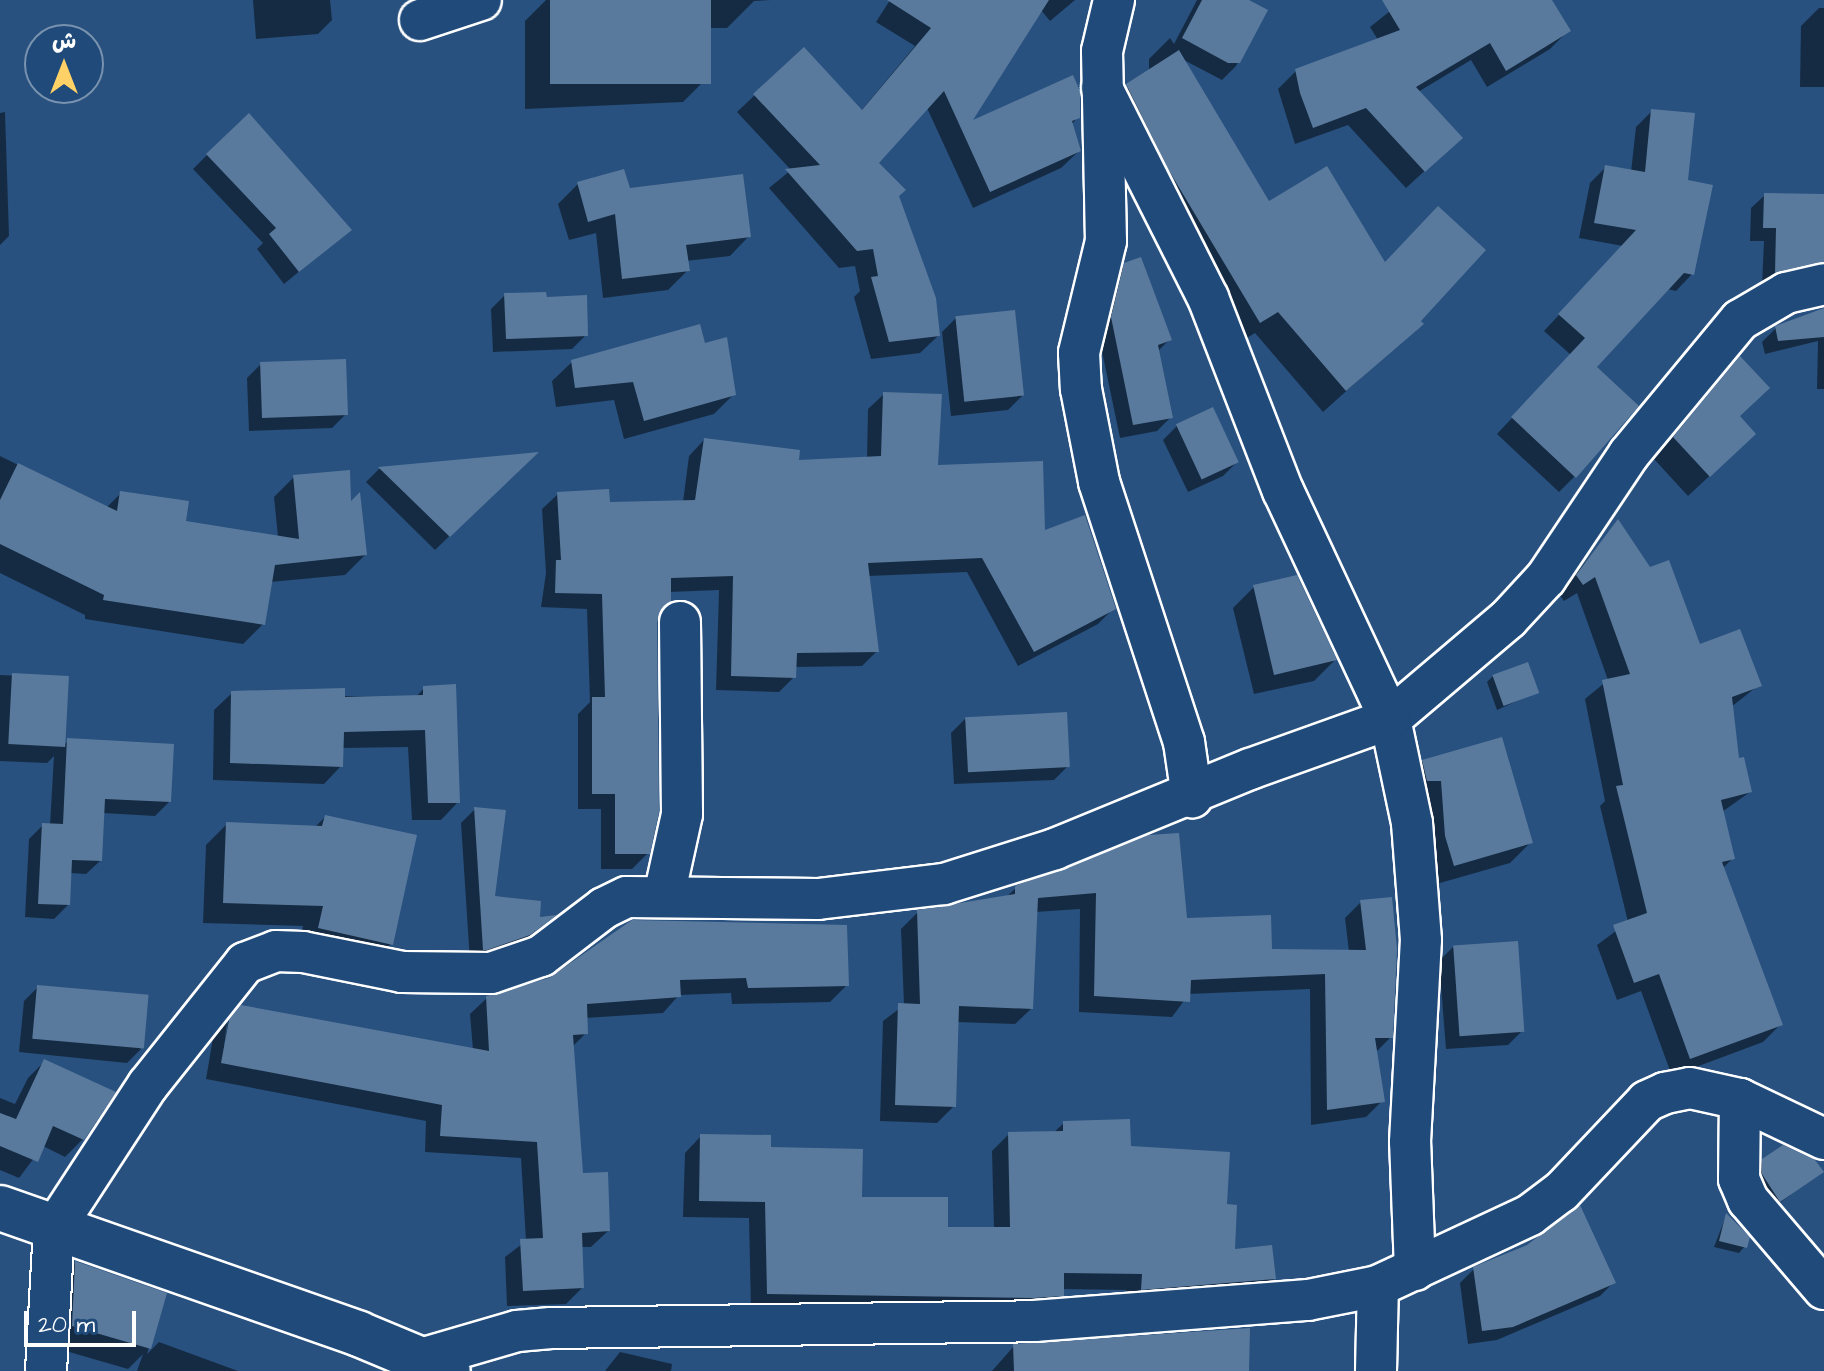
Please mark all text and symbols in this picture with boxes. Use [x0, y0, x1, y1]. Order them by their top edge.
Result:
north arrow [24, 24, 104, 104]
text: ش [52, 26, 76, 57]
scale bar [28, 1295, 140, 1345]
text: 20 m [38, 1308, 95, 1342]

